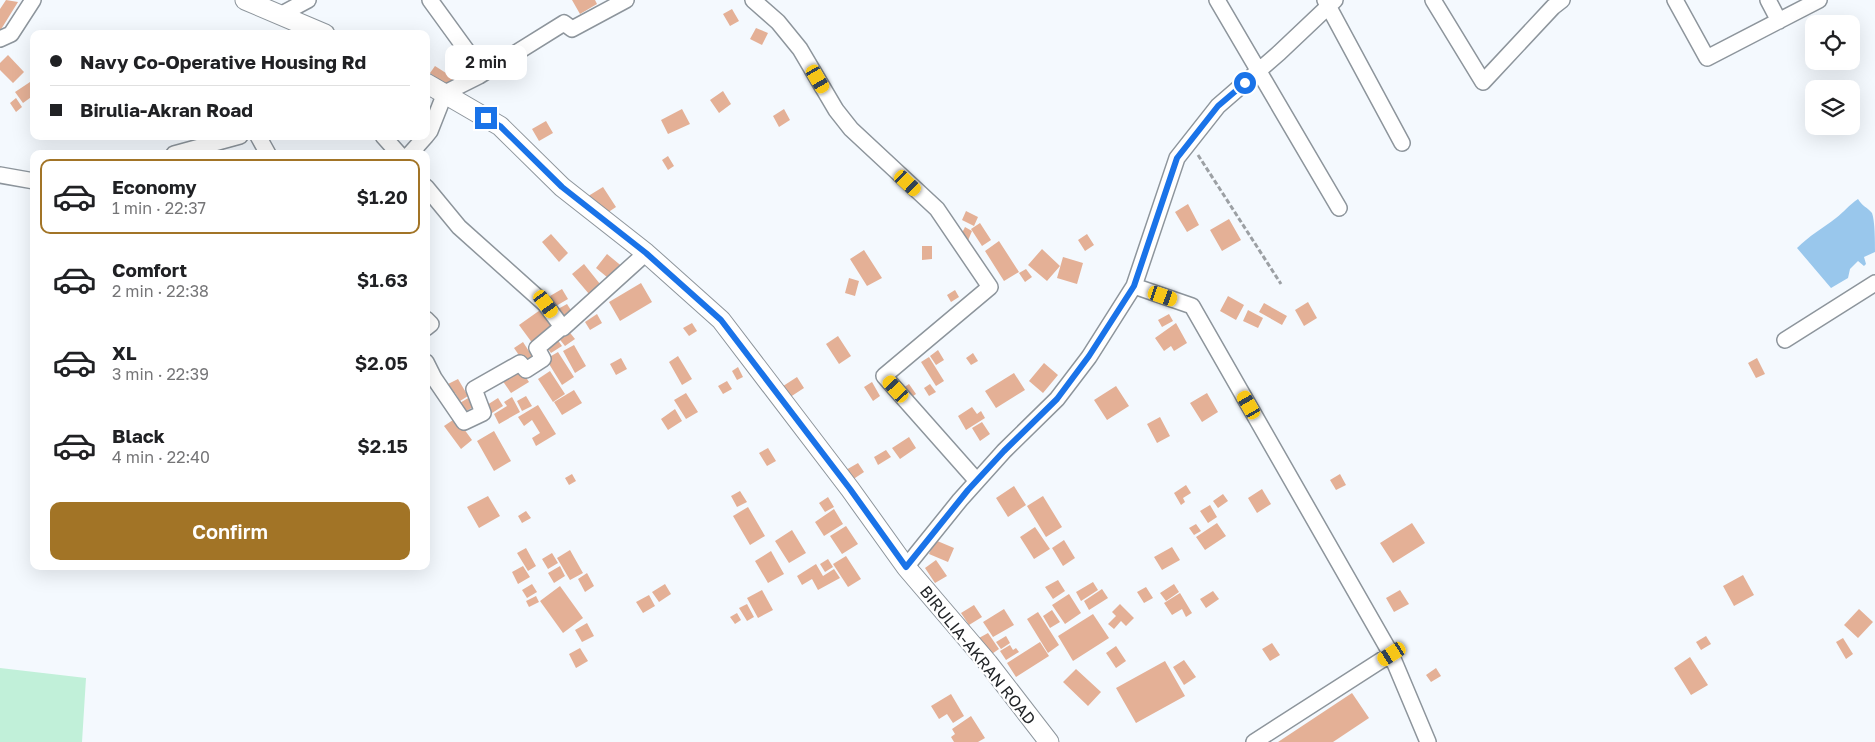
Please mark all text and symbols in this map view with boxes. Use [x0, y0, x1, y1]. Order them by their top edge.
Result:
map controls [1805, 15, 1860, 135]
button: locate [1805, 15, 1860, 70]
callout: 2 min [445, 46, 527, 80]
text: Navy Co-Operative Housing Rd [80, 50, 366, 73]
text: 2 min [465, 52, 507, 72]
car [804, 62, 831, 96]
route start [1234, 72, 1256, 94]
button: layers [1805, 80, 1860, 135]
text: Birulia-Akran Road [80, 98, 253, 121]
route end [475, 107, 497, 129]
car [891, 167, 924, 199]
icon: car [52, 174, 97, 219]
text: Economy [112, 175, 197, 198]
text: $1.20 [356, 185, 408, 208]
text: 1 min · 22:37 [112, 198, 206, 218]
icon: car [52, 257, 97, 302]
text: Comfort [112, 258, 187, 281]
text: $1.63 [357, 268, 408, 291]
text: 2 min · 22:38 [112, 281, 209, 301]
car [1146, 284, 1179, 308]
car [531, 287, 560, 321]
icon: car [52, 340, 97, 385]
text: XL [112, 341, 137, 364]
text: $2.05 [355, 351, 408, 374]
text: 3 min · 22:39 [112, 364, 209, 384]
car [880, 373, 911, 405]
car [1235, 388, 1262, 422]
icon: car [52, 423, 97, 468]
text: Black [112, 424, 165, 447]
text: $2.15 [357, 434, 408, 457]
text: 4 min · 22:40 [112, 447, 210, 467]
button: Confirm [50, 502, 410, 560]
street label: BIRULIA-AKRAN ROAD [916, 582, 1040, 728]
car [1375, 640, 1408, 668]

